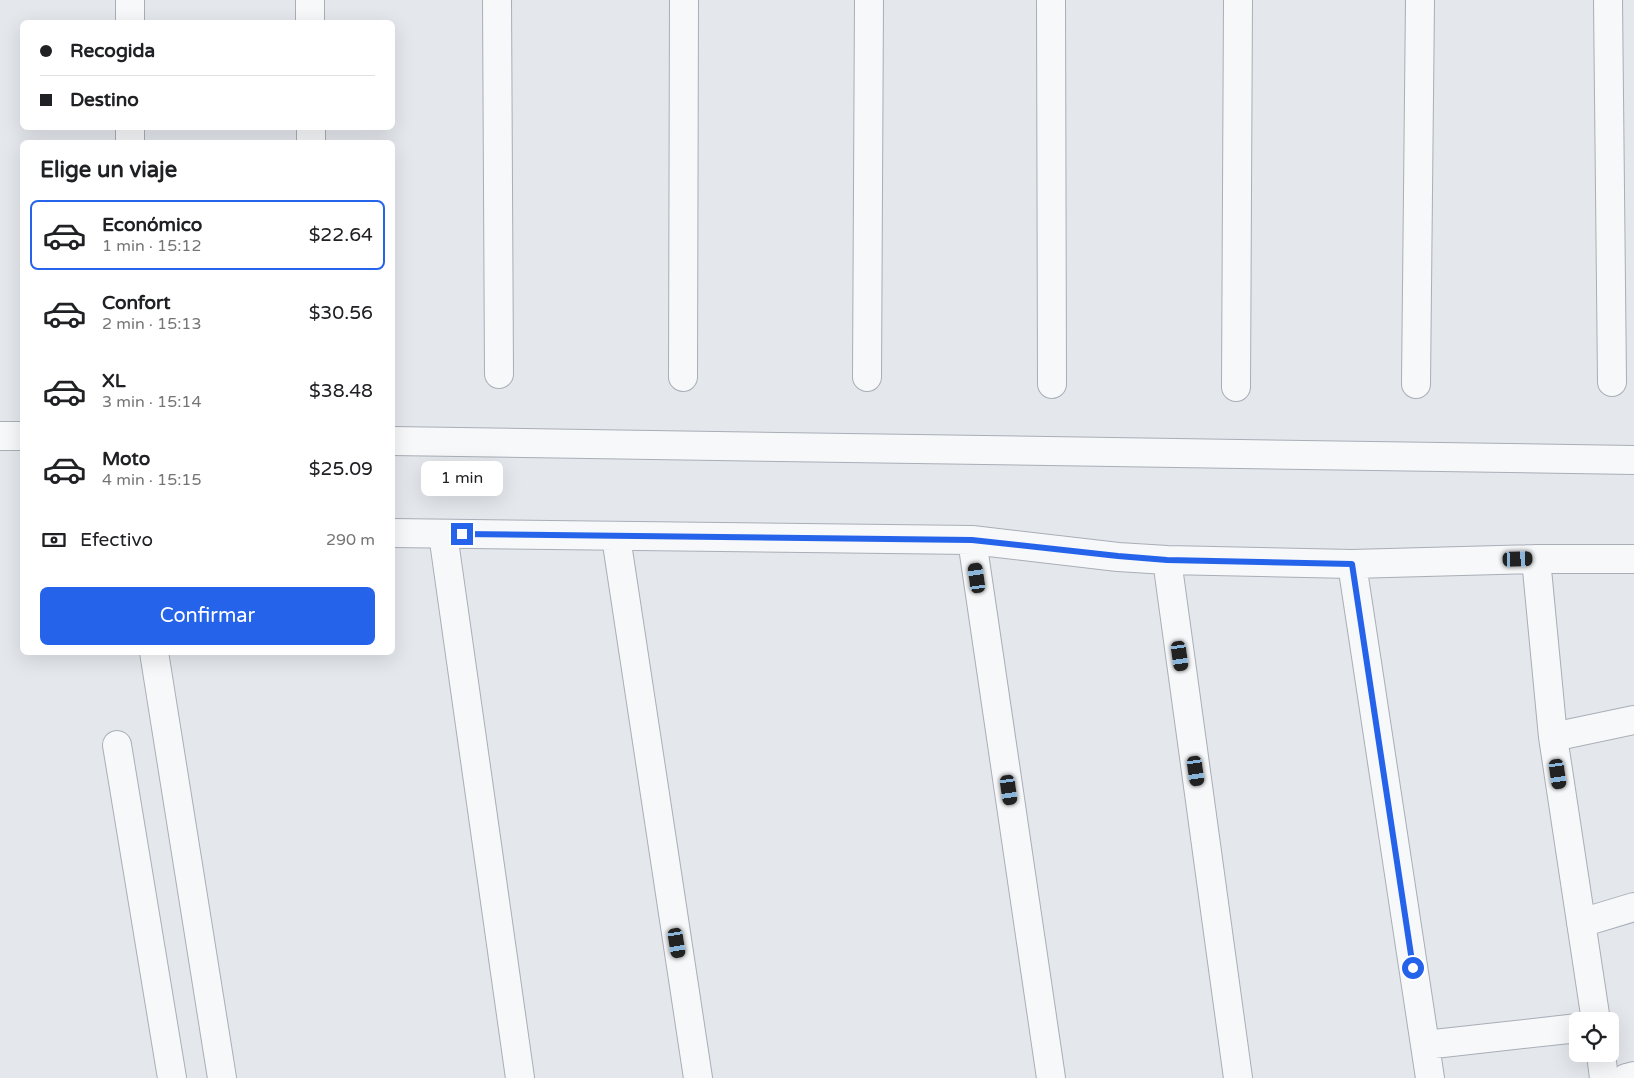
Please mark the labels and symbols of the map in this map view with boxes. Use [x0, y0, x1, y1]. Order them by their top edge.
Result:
callout: 1 min [421, 462, 503, 496]
route end [451, 523, 473, 545]
car [1502, 551, 1533, 567]
car [967, 562, 986, 594]
car [1170, 640, 1189, 672]
car [1186, 755, 1205, 787]
car [1548, 758, 1567, 790]
car [999, 774, 1018, 806]
car [667, 927, 686, 959]
route start [1402, 957, 1424, 979]

